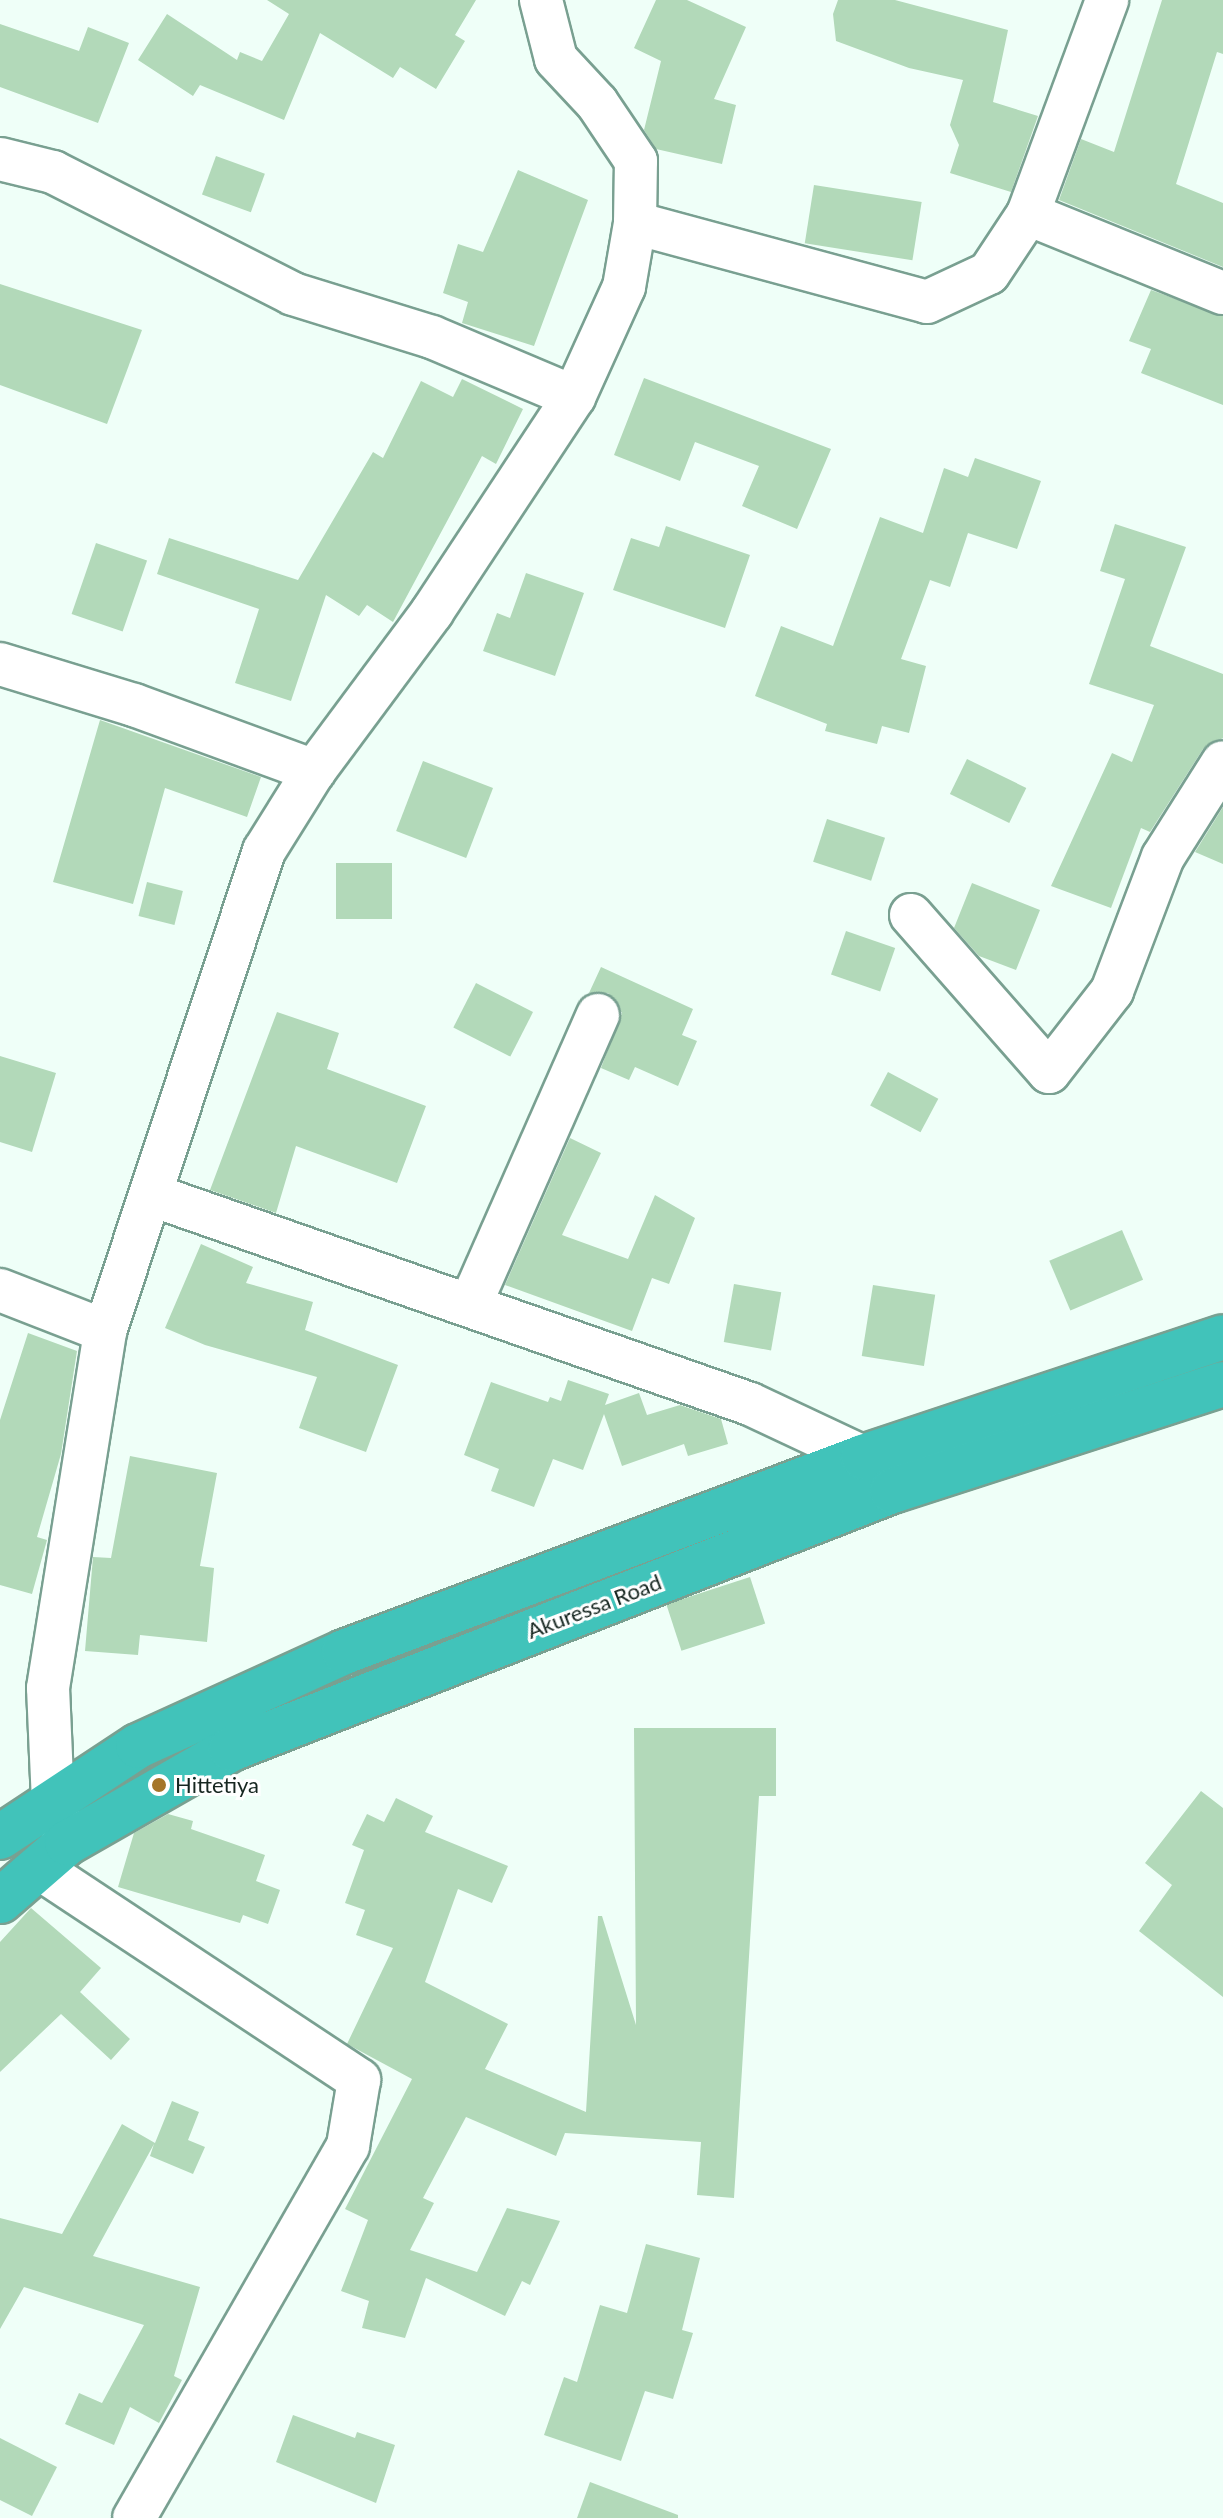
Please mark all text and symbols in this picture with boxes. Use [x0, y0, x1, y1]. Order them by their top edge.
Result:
street label: Akuressa Road [523, 1568, 665, 1644]
place label: Hittetiya [175, 1772, 259, 1798]
marker: Hittetiya [150, 1776, 168, 1794]

